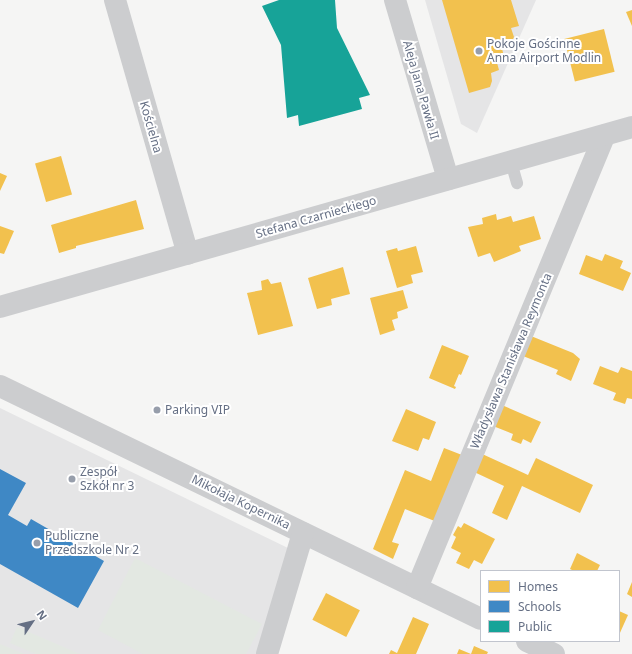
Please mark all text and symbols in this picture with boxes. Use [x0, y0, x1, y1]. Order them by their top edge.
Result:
place label: Pokoje Gościnne Anna Airport Modlin [487, 37, 601, 65]
street label: Aleja Jana Pawła II [400, 39, 442, 141]
marker: Pokoje Gościnne Anna Airport Modlin [474, 46, 484, 56]
street label: Kościelna [137, 99, 165, 155]
street label: Stefana Czarnieckiego [254, 193, 378, 241]
street label: Władysława Stanisława Reymonta [467, 271, 555, 451]
place label: Parking VIP [165, 403, 230, 417]
marker: Parking VIP [152, 405, 162, 415]
place label: Zespół Szkół nr 3 [80, 465, 134, 493]
street label: Mikołaja Kopernika [189, 472, 293, 532]
marker: Zespół Szkół nr 3 [67, 474, 77, 484]
place label: Publiczne Przedszkole Nr 2 [45, 529, 139, 557]
marker: Publiczne Przedszkole Nr 2 [32, 538, 42, 548]
legend [480, 570, 620, 642]
text: Homes [518, 578, 558, 595]
text: Schools [518, 598, 561, 615]
north arrow [12, 602, 52, 642]
text: N [34, 607, 51, 623]
text: Public [518, 618, 552, 635]

